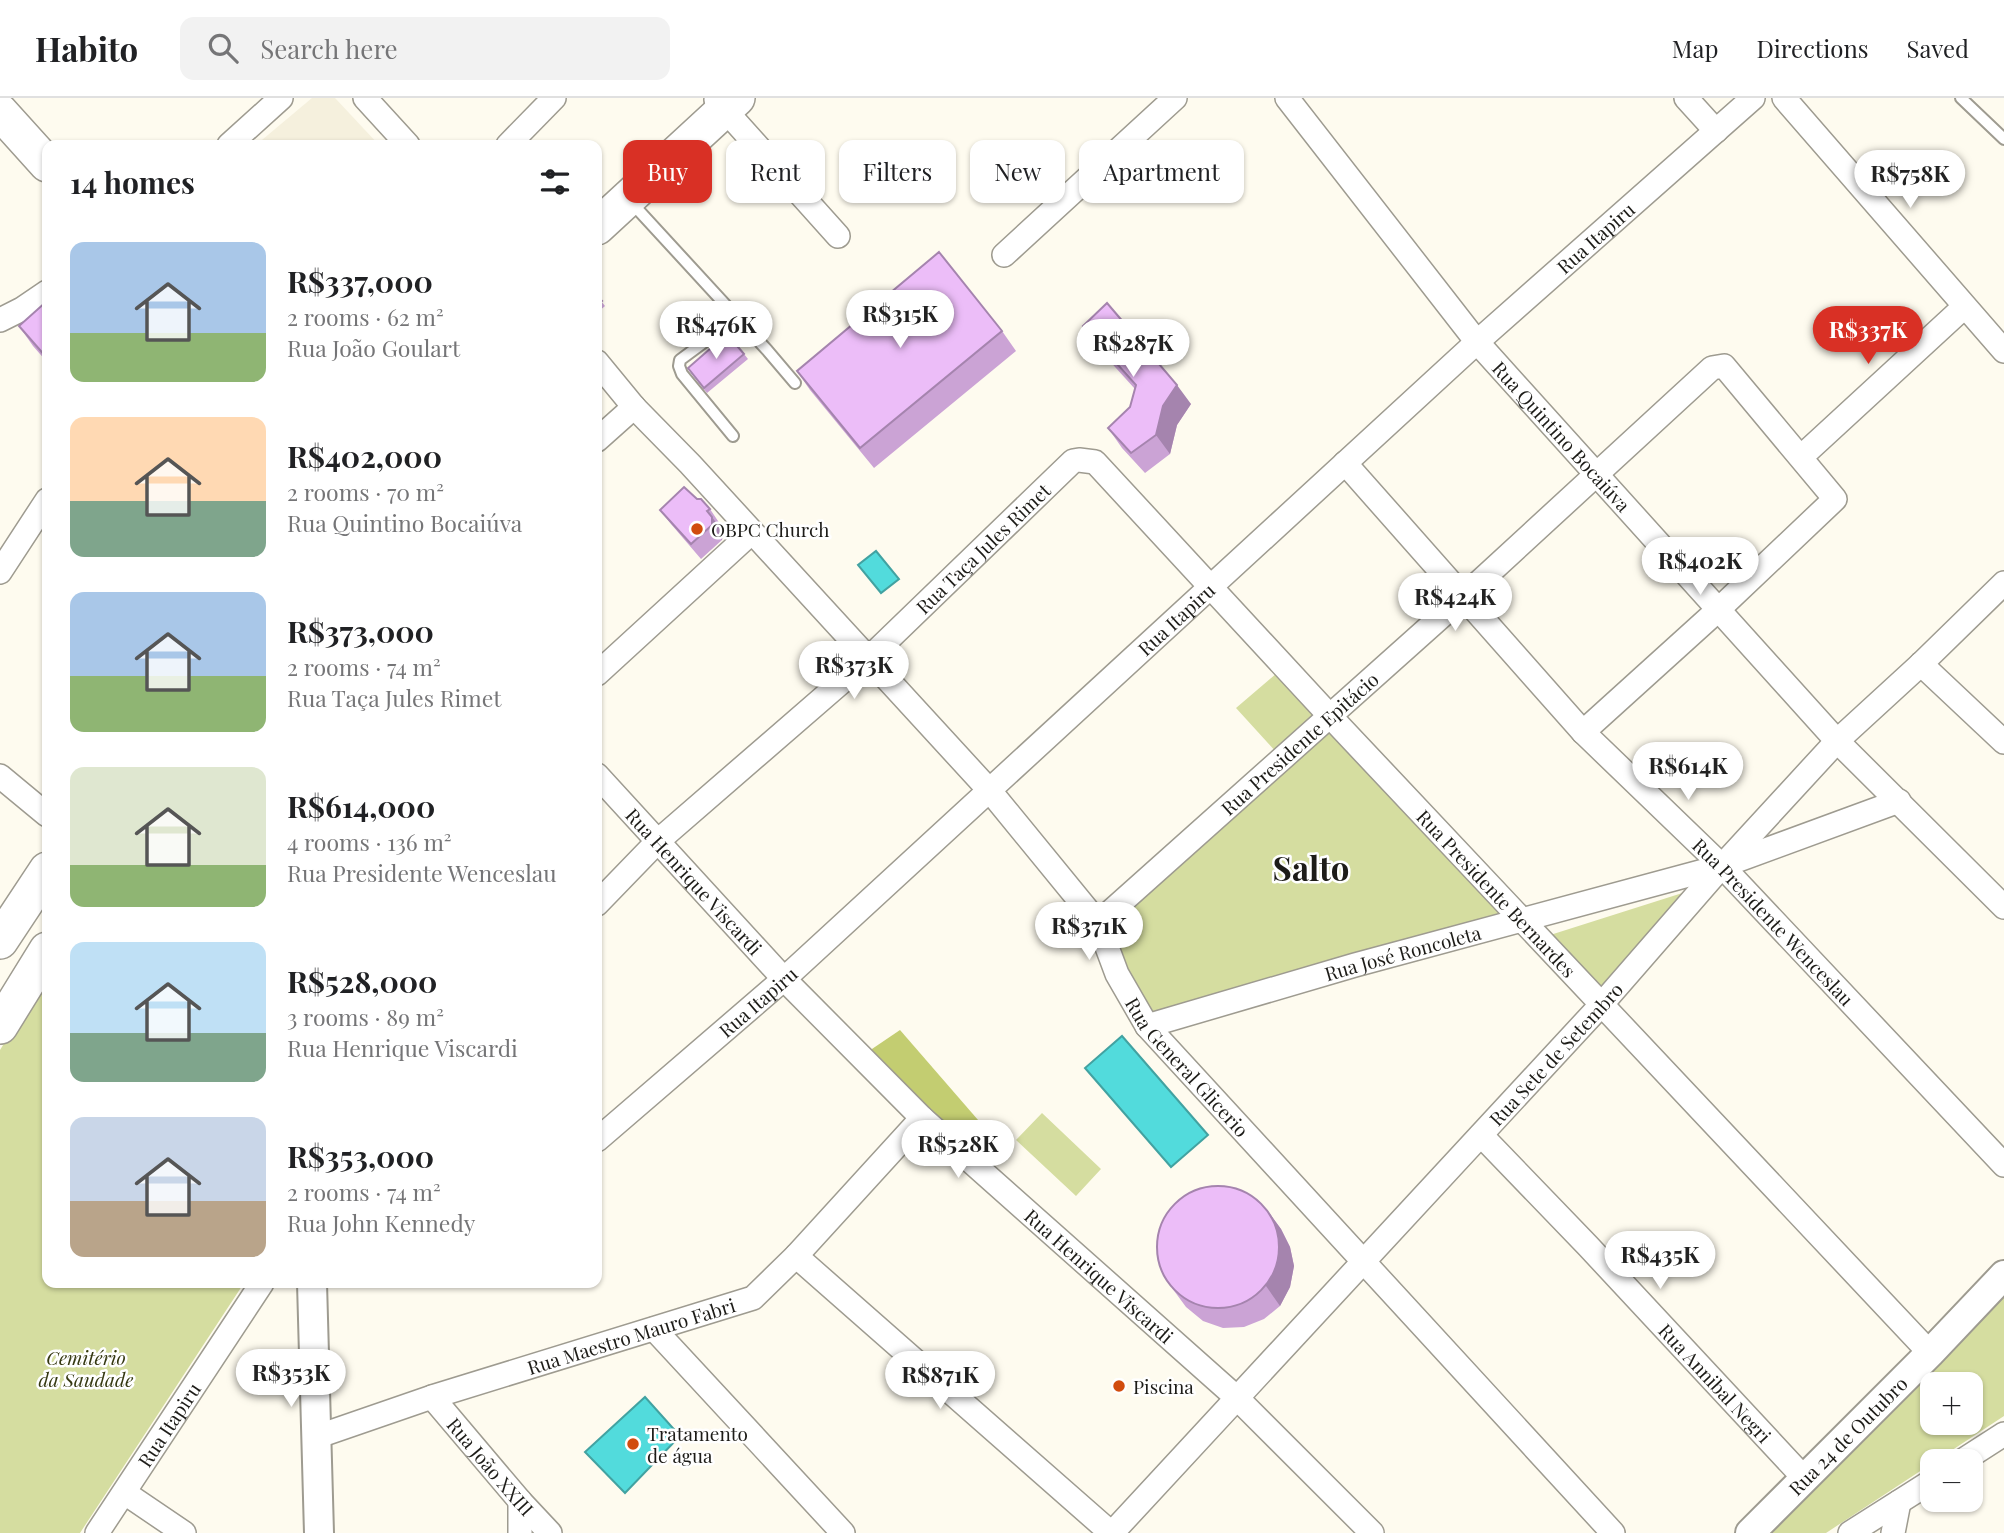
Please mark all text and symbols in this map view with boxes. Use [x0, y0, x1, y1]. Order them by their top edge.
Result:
search box [180, 17, 670, 80]
text: Habito [35, 26, 138, 70]
icon: search [204, 29, 242, 67]
text: Search here [260, 31, 398, 66]
text: Map [1672, 32, 1718, 64]
text: Directions [1756, 32, 1869, 64]
text: Saved [1907, 32, 1969, 64]
chip: Buy [623, 140, 712, 203]
chip: Rent [726, 140, 825, 203]
chip: Filters [839, 140, 956, 203]
chip: New [970, 140, 1065, 203]
chip: Apartment [1079, 140, 1244, 203]
pin: R$758K [1853, 150, 1967, 210]
text: R$758K [1870, 157, 1950, 188]
text: 14 homes [70, 162, 195, 202]
icon: filters [536, 163, 574, 201]
street label: Rua Itapiru [1551, 196, 1640, 279]
text: R$337,000 [287, 261, 433, 301]
icon: home [126, 270, 210, 354]
pin: R$315K [843, 290, 957, 350]
text: R$315K [862, 297, 938, 328]
text: 2 rooms · 62 m² [287, 301, 444, 332]
pin: R$476K [659, 302, 773, 361]
pin: R$337K [1811, 306, 1925, 366]
text: R$476K [676, 308, 756, 339]
text: R$337K [1829, 313, 1907, 344]
pin: R$287K [1076, 320, 1190, 379]
text: R$287K [1093, 326, 1173, 357]
text: Rua João Goulart [287, 332, 460, 363]
street label: Rua Quintino Bocaiúva [1487, 355, 1637, 517]
text: R$402,000 [287, 436, 442, 476]
icon: home [126, 445, 210, 529]
text: 2 rooms · 70 m² [287, 476, 444, 507]
street label: Rua Taça Jules Rimet [910, 477, 1056, 619]
text: Rua Quintino Bocaiúva [287, 507, 522, 538]
place label: OBPC Church [711, 516, 829, 542]
marker: OBPC Church [689, 521, 705, 537]
pin: R$402K [1643, 538, 1757, 597]
text: R$402K [1658, 544, 1742, 575]
pin: R$424K [1398, 574, 1512, 633]
street label: Rua Itapiru [1132, 577, 1220, 661]
text: R$424K [1414, 580, 1496, 611]
text: R$373,000 [287, 611, 434, 651]
icon: home [126, 620, 210, 704]
pin: R$373K [797, 642, 911, 701]
text: R$373K [815, 648, 893, 679]
text: 2 rooms · 74 m² [287, 651, 441, 682]
street label: Rua Presidente Epitácio [1215, 666, 1384, 820]
text: Rua Taça Jules Rimet [287, 682, 502, 713]
pin: R$614K [1631, 742, 1745, 802]
text: R$614K [1648, 749, 1728, 780]
text: R$614,000 [287, 786, 435, 826]
icon: home [126, 795, 210, 879]
street label: Rua Henrique Viscardi [620, 802, 769, 961]
street label: Rua Presidente Bernardes [1411, 804, 1582, 982]
text: 4 rooms · 136 m² [287, 826, 452, 857]
street label: Rua Presidente Wenceslau [1687, 832, 1860, 1011]
district label: Salto [1273, 845, 1349, 889]
text: Rua Presidente Wenceslau [287, 857, 557, 888]
pin: R$371K [1032, 902, 1146, 962]
text: R$371K [1051, 909, 1127, 940]
street label: Rua José Roncoleta [1321, 919, 1484, 986]
street label: Rua Itapiru [713, 960, 803, 1043]
text: R$528,000 [287, 961, 437, 1001]
icon: home [126, 970, 210, 1054]
street label: Rua Sete de Setembro [1483, 977, 1628, 1131]
street label: Rua General Glicerio [1120, 992, 1255, 1142]
text: 3 rooms · 89 m² [287, 1001, 444, 1032]
text: Rua Henrique Viscardi [287, 1032, 518, 1063]
pin: R$528K [901, 1121, 1015, 1180]
text: R$528K [917, 1127, 999, 1158]
text: R$353,000 [287, 1136, 434, 1176]
icon: home [126, 1145, 210, 1229]
text: 2 rooms · 74 m² [287, 1176, 441, 1207]
street label: Rua Henrique Viscardi [1019, 1203, 1180, 1349]
text: Rua John Kennedy [287, 1207, 475, 1238]
pin: R$435K [1603, 1232, 1717, 1291]
text: R$435K [1620, 1238, 1700, 1269]
street label: Rua Maestro Mauro Fabri [524, 1291, 739, 1380]
street label: Rua Annibal Negri [1653, 1317, 1778, 1448]
park label: Cemitério da Saudade [39, 1344, 133, 1392]
pin: R$353K [234, 1350, 348, 1409]
pin: R$871K [883, 1352, 997, 1411]
text: R$353K [252, 1356, 330, 1387]
text: R$871K [901, 1358, 979, 1389]
street label: Rua 24 de Outubro [1782, 1370, 1913, 1501]
map controls [1920, 1372, 1983, 1512]
button: + [1920, 1372, 1983, 1435]
place label: Piscina [1133, 1373, 1194, 1399]
street label: Rua Itapiru [131, 1377, 206, 1472]
marker: Piscina [1111, 1378, 1127, 1394]
street label: Rua João XXIII [442, 1412, 540, 1521]
place label: Tratamento de água [647, 1420, 748, 1468]
marker: Tratamento de água [625, 1436, 641, 1452]
button: − [1920, 1449, 1983, 1512]

